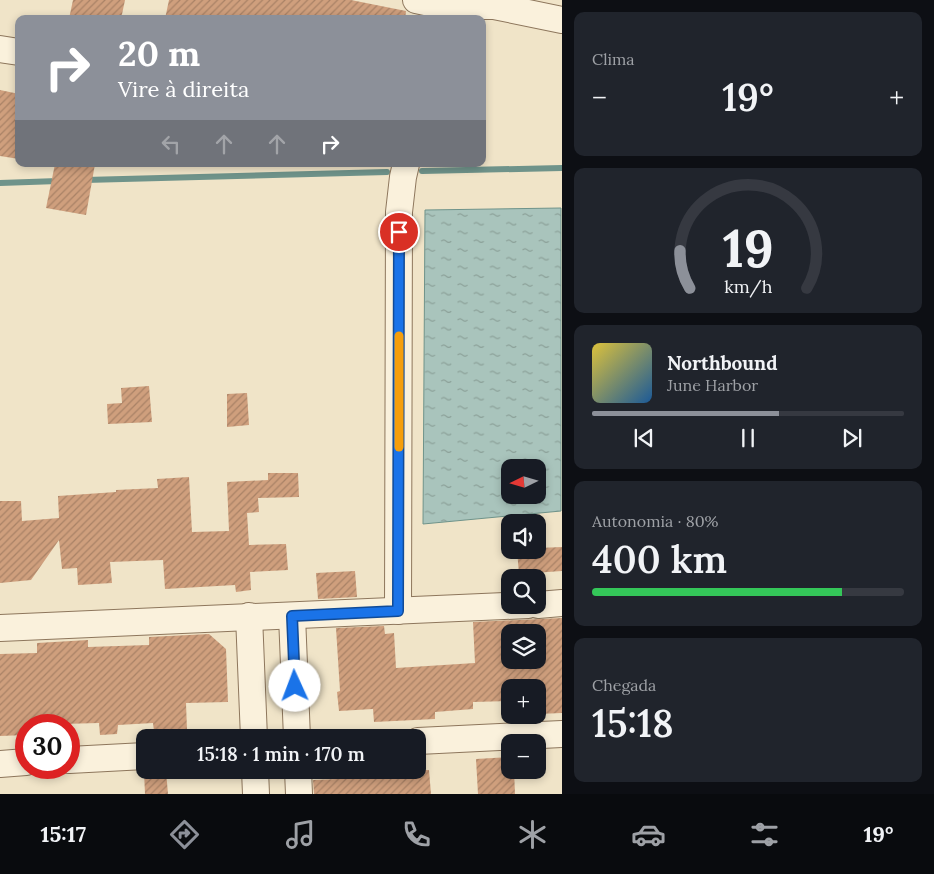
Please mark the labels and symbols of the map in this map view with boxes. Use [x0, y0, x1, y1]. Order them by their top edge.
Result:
pin [378, 211, 420, 253]
north arrow [501, 459, 546, 504]
position arrow [268, 659, 320, 711]
speed limit sign: 30 [15, 714, 80, 779]

